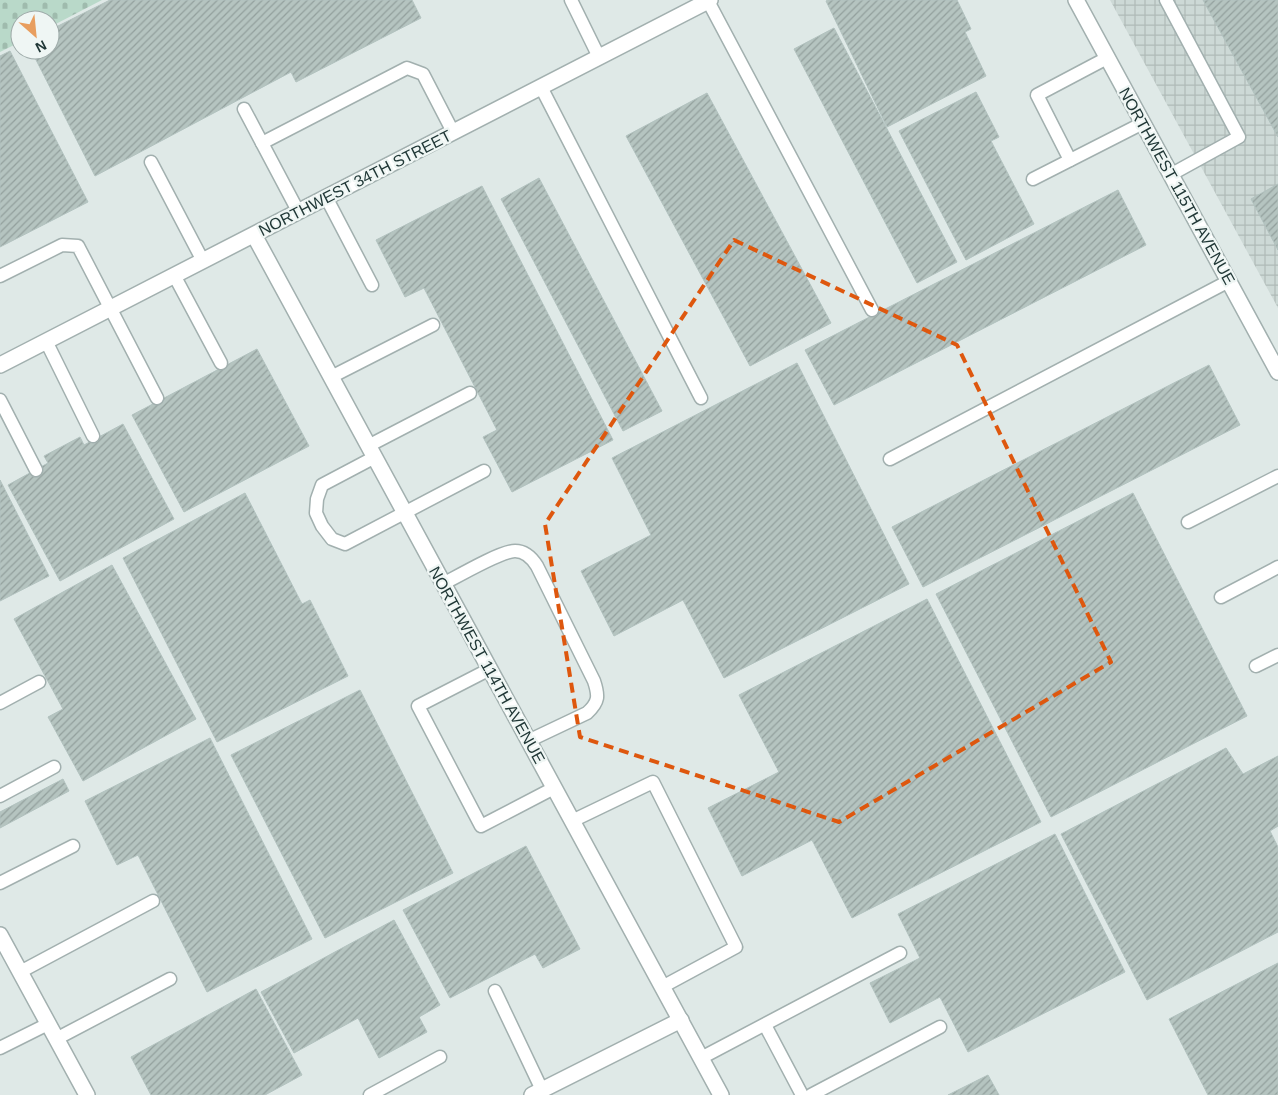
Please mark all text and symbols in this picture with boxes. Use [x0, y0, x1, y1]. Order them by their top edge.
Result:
north arrow [10, 10, 60, 60]
text: N [33, 37, 49, 56]
street label: NORTHWEST 115TH AVENUE [1116, 85, 1238, 287]
street label: NORTHWEST 34TH STREET [256, 127, 454, 239]
street label: NORTHWEST 114TH AVENUE [426, 564, 548, 766]

